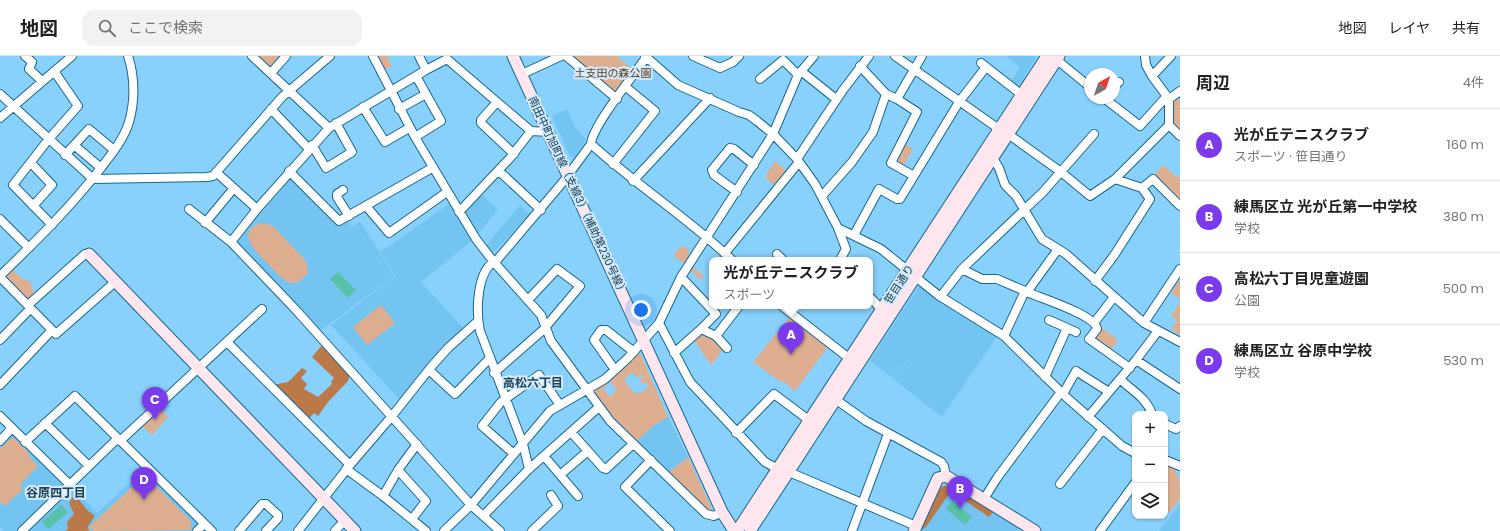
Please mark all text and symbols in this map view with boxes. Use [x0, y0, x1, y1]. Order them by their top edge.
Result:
search box [82, 10, 362, 46]
text: 地図 [20, 15, 58, 42]
icon: search [96, 17, 118, 39]
text: ここで検索 [128, 17, 203, 38]
text: 地図 [1338, 18, 1366, 38]
text: レイヤ [1388, 18, 1430, 38]
text: 共有 [1452, 18, 1480, 38]
park label: 土支田の森公園 [575, 65, 652, 81]
north arrow [1084, 68, 1120, 104]
text: 周辺 [1196, 71, 1230, 95]
text: 4件 [1463, 73, 1484, 92]
street label: 南田中町旭町線（支線3）（補助第230号線） [525, 94, 631, 298]
text: 光が丘テニスクラブ [1234, 124, 1369, 145]
text: A [1204, 135, 1214, 154]
text: 160 m [1447, 135, 1484, 154]
text: スポーツ · 笹目通り [1234, 147, 1347, 166]
text: 練馬区立 光が丘第一中学校 [1234, 196, 1417, 217]
text: B [1205, 207, 1213, 226]
text: 380 m [1443, 207, 1484, 226]
text: 学校 [1234, 219, 1260, 238]
popup [709, 257, 873, 309]
street label: 笹目通り [880, 261, 918, 307]
text: 光が丘テニスクラブ [723, 262, 859, 283]
text: 高松六丁目児童遊園 [1234, 268, 1369, 289]
text: C [1204, 279, 1214, 298]
text: 500 m [1443, 279, 1484, 298]
text: スポーツ [723, 285, 775, 304]
text: 公園 [1234, 291, 1260, 310]
your location [631, 300, 651, 320]
pin: A [778, 322, 804, 355]
text: 練馬区立 谷原中学校 [1234, 340, 1372, 361]
text: D [1204, 351, 1214, 370]
text: 530 m [1443, 351, 1484, 370]
text: 学校 [1234, 363, 1260, 382]
district label: 高松六丁目 [503, 374, 563, 391]
pin: C [142, 387, 168, 420]
map controls [1132, 411, 1168, 519]
button: + [1132, 411, 1168, 447]
button: − [1132, 447, 1168, 483]
pin: D [131, 467, 157, 500]
pin: B [947, 476, 973, 509]
button: layers [1132, 483, 1168, 519]
district label: 谷原四丁目 [26, 484, 86, 501]

